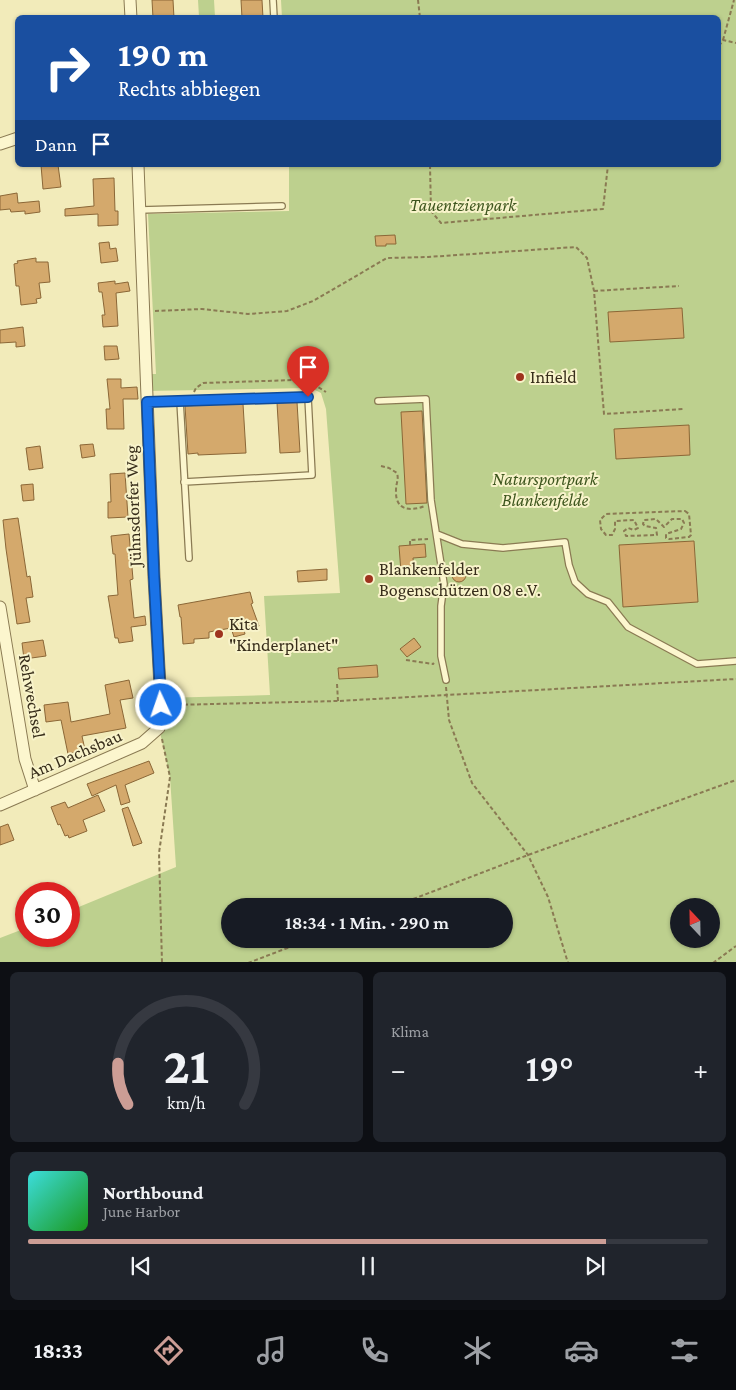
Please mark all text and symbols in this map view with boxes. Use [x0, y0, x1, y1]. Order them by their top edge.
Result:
icon: right [35, 35, 100, 100]
text: 190 m [118, 35, 208, 74]
text: Rechts abbiegen [118, 76, 260, 101]
icon: arrive [87, 130, 115, 158]
text: Dann [35, 134, 77, 155]
park label: Tauentzienpark [410, 195, 517, 215]
pin [287, 346, 329, 397]
icon: arrive [294, 353, 322, 381]
place label: Infield [530, 367, 577, 387]
marker: Infield [514, 371, 526, 383]
street label: Jühnsdorfer Weg [121, 445, 145, 569]
park label: Natursportpark Blankenfelde [492, 469, 599, 510]
place label: Blankenfelder Bogenschützen 08 e.V. [379, 559, 541, 600]
marker: Blankenfelder Bogenschützen 08 e.V. [363, 573, 375, 585]
place label: Kita "Kinderplanet" [229, 614, 338, 655]
marker: Kita "Kinderplanet" [213, 628, 225, 640]
street label: Rehwechsel [15, 652, 49, 740]
position arrow [134, 678, 186, 730]
street label: Am Dachsbau [25, 725, 125, 783]
speed limit sign: 30 [15, 882, 80, 947]
north arrow [670, 898, 720, 948]
map controls [670, 898, 720, 948]
text: 18:34 · 1 Min. · 290 m [285, 912, 449, 933]
text: Klima [391, 1023, 429, 1040]
text: 21 [164, 1036, 209, 1094]
text: 19° [525, 1047, 574, 1089]
text: − [391, 1054, 406, 1085]
text: + [693, 1054, 708, 1085]
text: km/h [167, 1093, 206, 1113]
text: Northbound [103, 1182, 203, 1203]
text: June Harbor [103, 1203, 180, 1220]
icon: previous [127, 1252, 155, 1280]
icon: pause [354, 1252, 382, 1280]
icon: next [581, 1252, 609, 1280]
icon: directions [151, 1333, 186, 1368]
icon: music [254, 1333, 289, 1368]
icon: phone [357, 1333, 392, 1368]
icon: climate [460, 1333, 495, 1368]
icon: car [564, 1333, 599, 1368]
icon: filters [667, 1333, 702, 1368]
text: 18:33 [34, 1338, 83, 1363]

